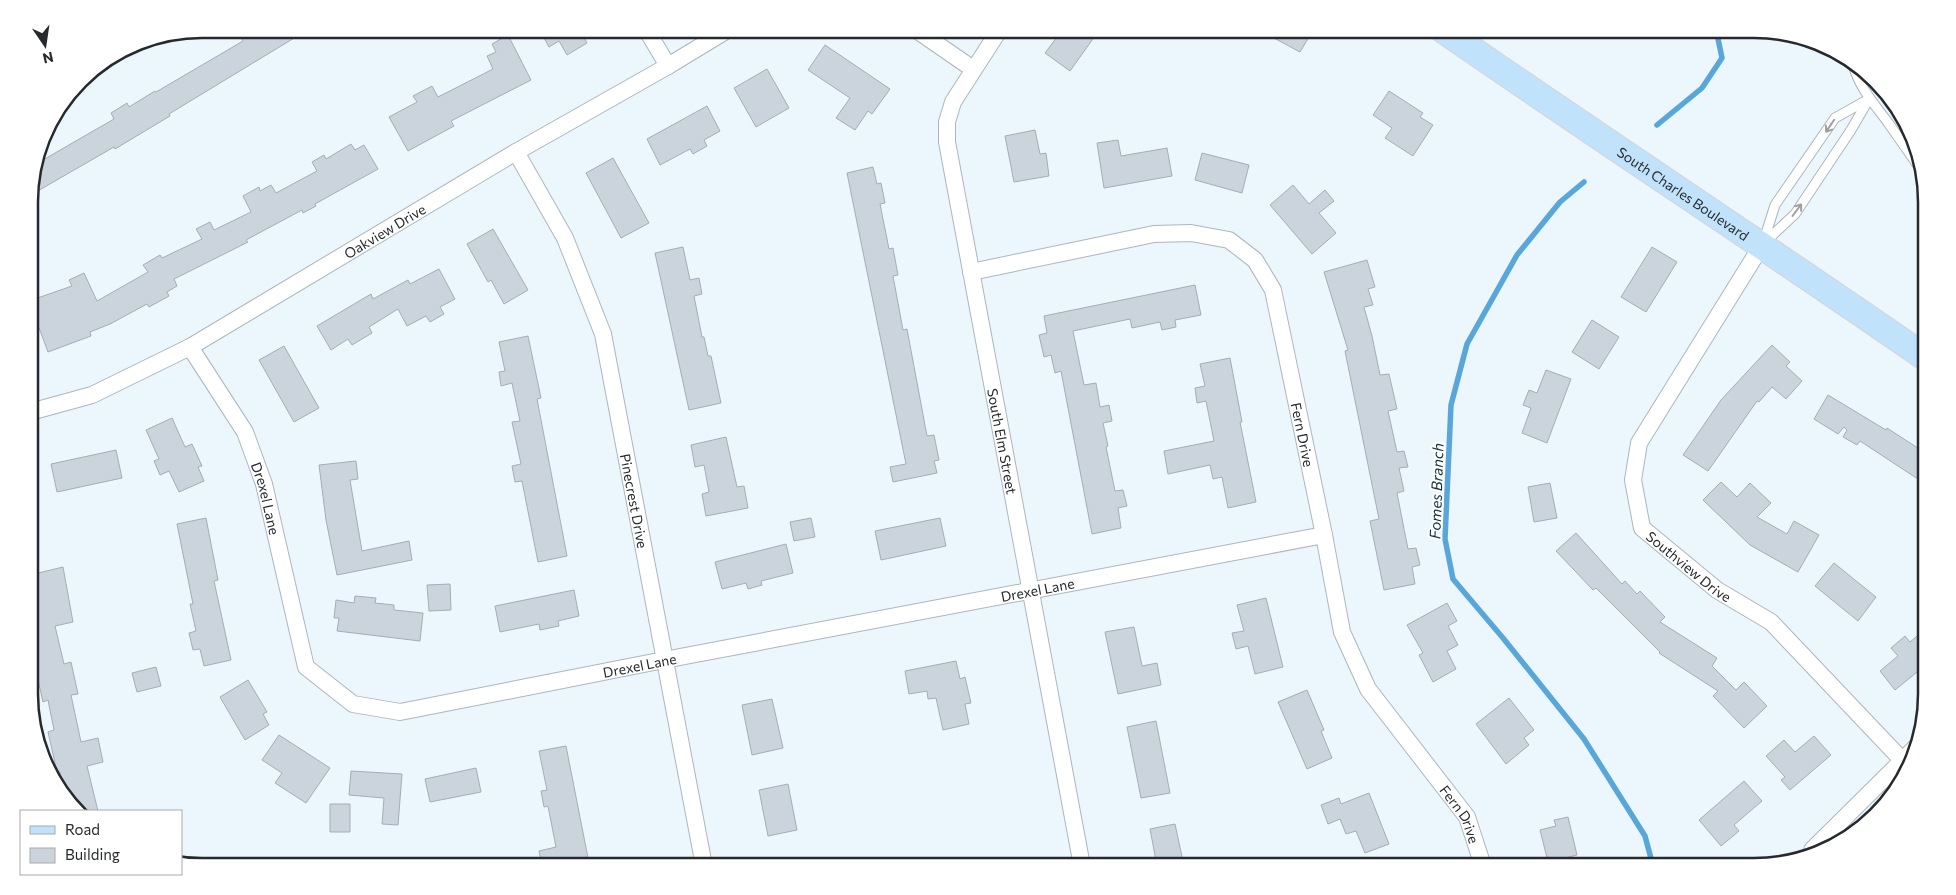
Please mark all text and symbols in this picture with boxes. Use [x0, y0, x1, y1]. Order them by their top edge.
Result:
north arrow [20, 20, 70, 70]
text: N [41, 49, 55, 68]
one-way arrow [1825, 119, 1835, 133]
street label: South Charles Boulevard [1614, 143, 1753, 244]
street label: Oakview Drive [341, 200, 428, 262]
one-way arrow [1791, 204, 1802, 217]
street label: South Elm Street [985, 387, 1021, 496]
street label: Fern Drive [1288, 401, 1318, 468]
water label: Fomes Branch [1425, 443, 1447, 539]
street label: Pinecrest Drive [617, 452, 652, 550]
street label: Drexel Lane [248, 460, 284, 536]
street label: Southview Drive [1643, 527, 1734, 605]
street label: Drexel Lane [999, 574, 1076, 605]
street label: Drexel Lane [601, 649, 678, 680]
street label: Fern Drive [1437, 781, 1483, 845]
legend [20, 810, 182, 875]
text: Road [65, 820, 100, 838]
text: Building [65, 845, 120, 863]

